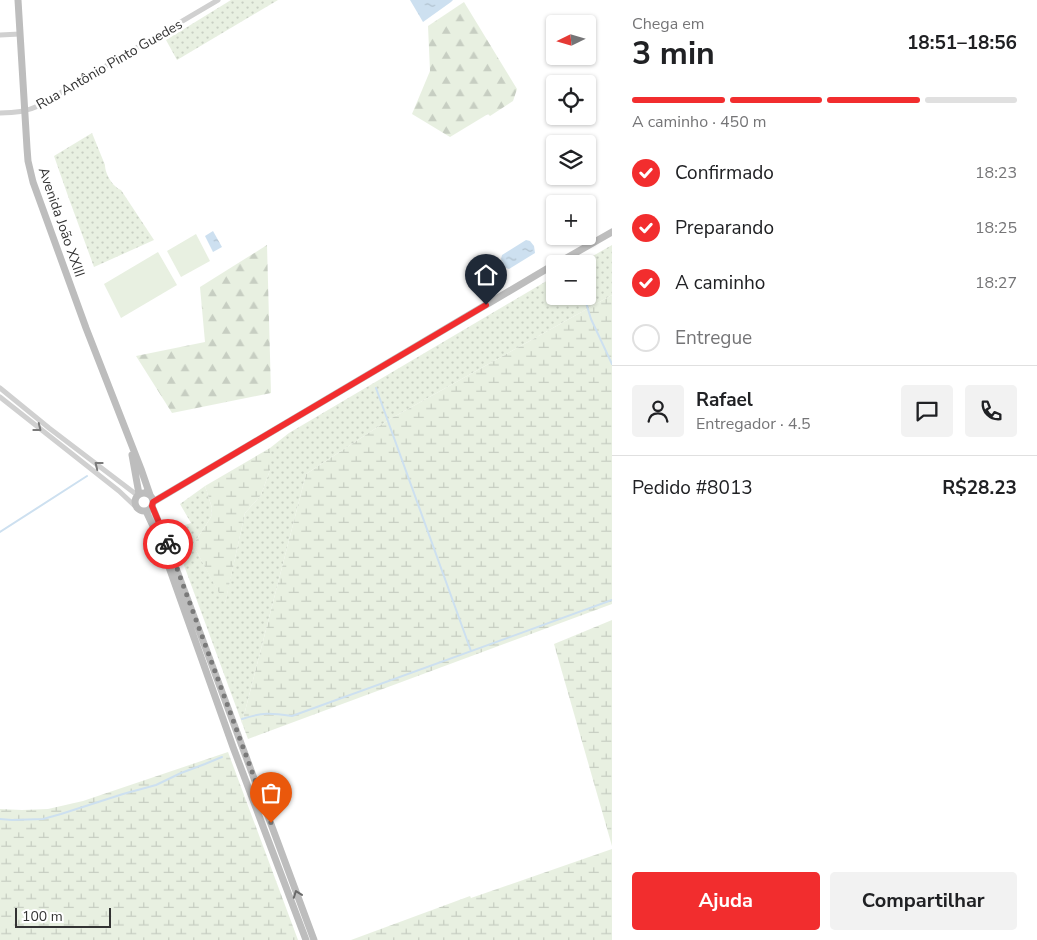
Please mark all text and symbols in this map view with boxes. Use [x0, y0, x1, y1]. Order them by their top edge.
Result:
text: Chega em [632, 13, 705, 35]
street label: Rua Antônio Pinto Guedes [33, 15, 186, 114]
north arrow [546, 15, 596, 65]
map controls [546, 15, 596, 305]
text: 18:51–18:56 [907, 30, 1017, 56]
text: 3 min [632, 32, 715, 75]
button: locate [546, 75, 596, 125]
text: A caminho · 450 m [632, 111, 767, 133]
button: layers [546, 135, 596, 185]
icon: check [632, 159, 660, 187]
text: Confirmado [675, 160, 774, 186]
text: 18:23 [975, 162, 1017, 184]
street label: Avenida João XXIII [34, 165, 89, 280]
button: + [546, 195, 596, 245]
icon: check [632, 214, 660, 242]
text: Preparando [675, 215, 774, 241]
text: 18:25 [975, 217, 1017, 239]
pin [465, 254, 507, 305]
button: − [546, 255, 596, 305]
icon: home [472, 261, 500, 289]
icon: check [632, 269, 660, 297]
text: A caminho [675, 270, 765, 296]
text: 18:27 [975, 272, 1017, 294]
text: Entregue [675, 325, 752, 351]
button: person [632, 385, 684, 437]
button: chat [901, 385, 953, 437]
button: phone [965, 385, 1017, 437]
text: Rafael [696, 387, 753, 413]
text: Entregador · 4.5 [696, 413, 811, 435]
one-way arrow [32, 422, 41, 430]
one-way arrow [95, 462, 104, 471]
text: Pedido #8013 [632, 475, 753, 501]
text: R$28.23 [942, 475, 1017, 501]
courier [143, 519, 193, 569]
icon: bike [154, 530, 182, 558]
pin [250, 772, 292, 823]
icon: bag [257, 779, 285, 807]
button: Ajuda [632, 872, 820, 930]
button: Compartilhar [830, 872, 1017, 930]
one-way arrow [293, 890, 303, 899]
scale bar [15, 905, 111, 928]
text: 100 m [22, 907, 63, 926]

